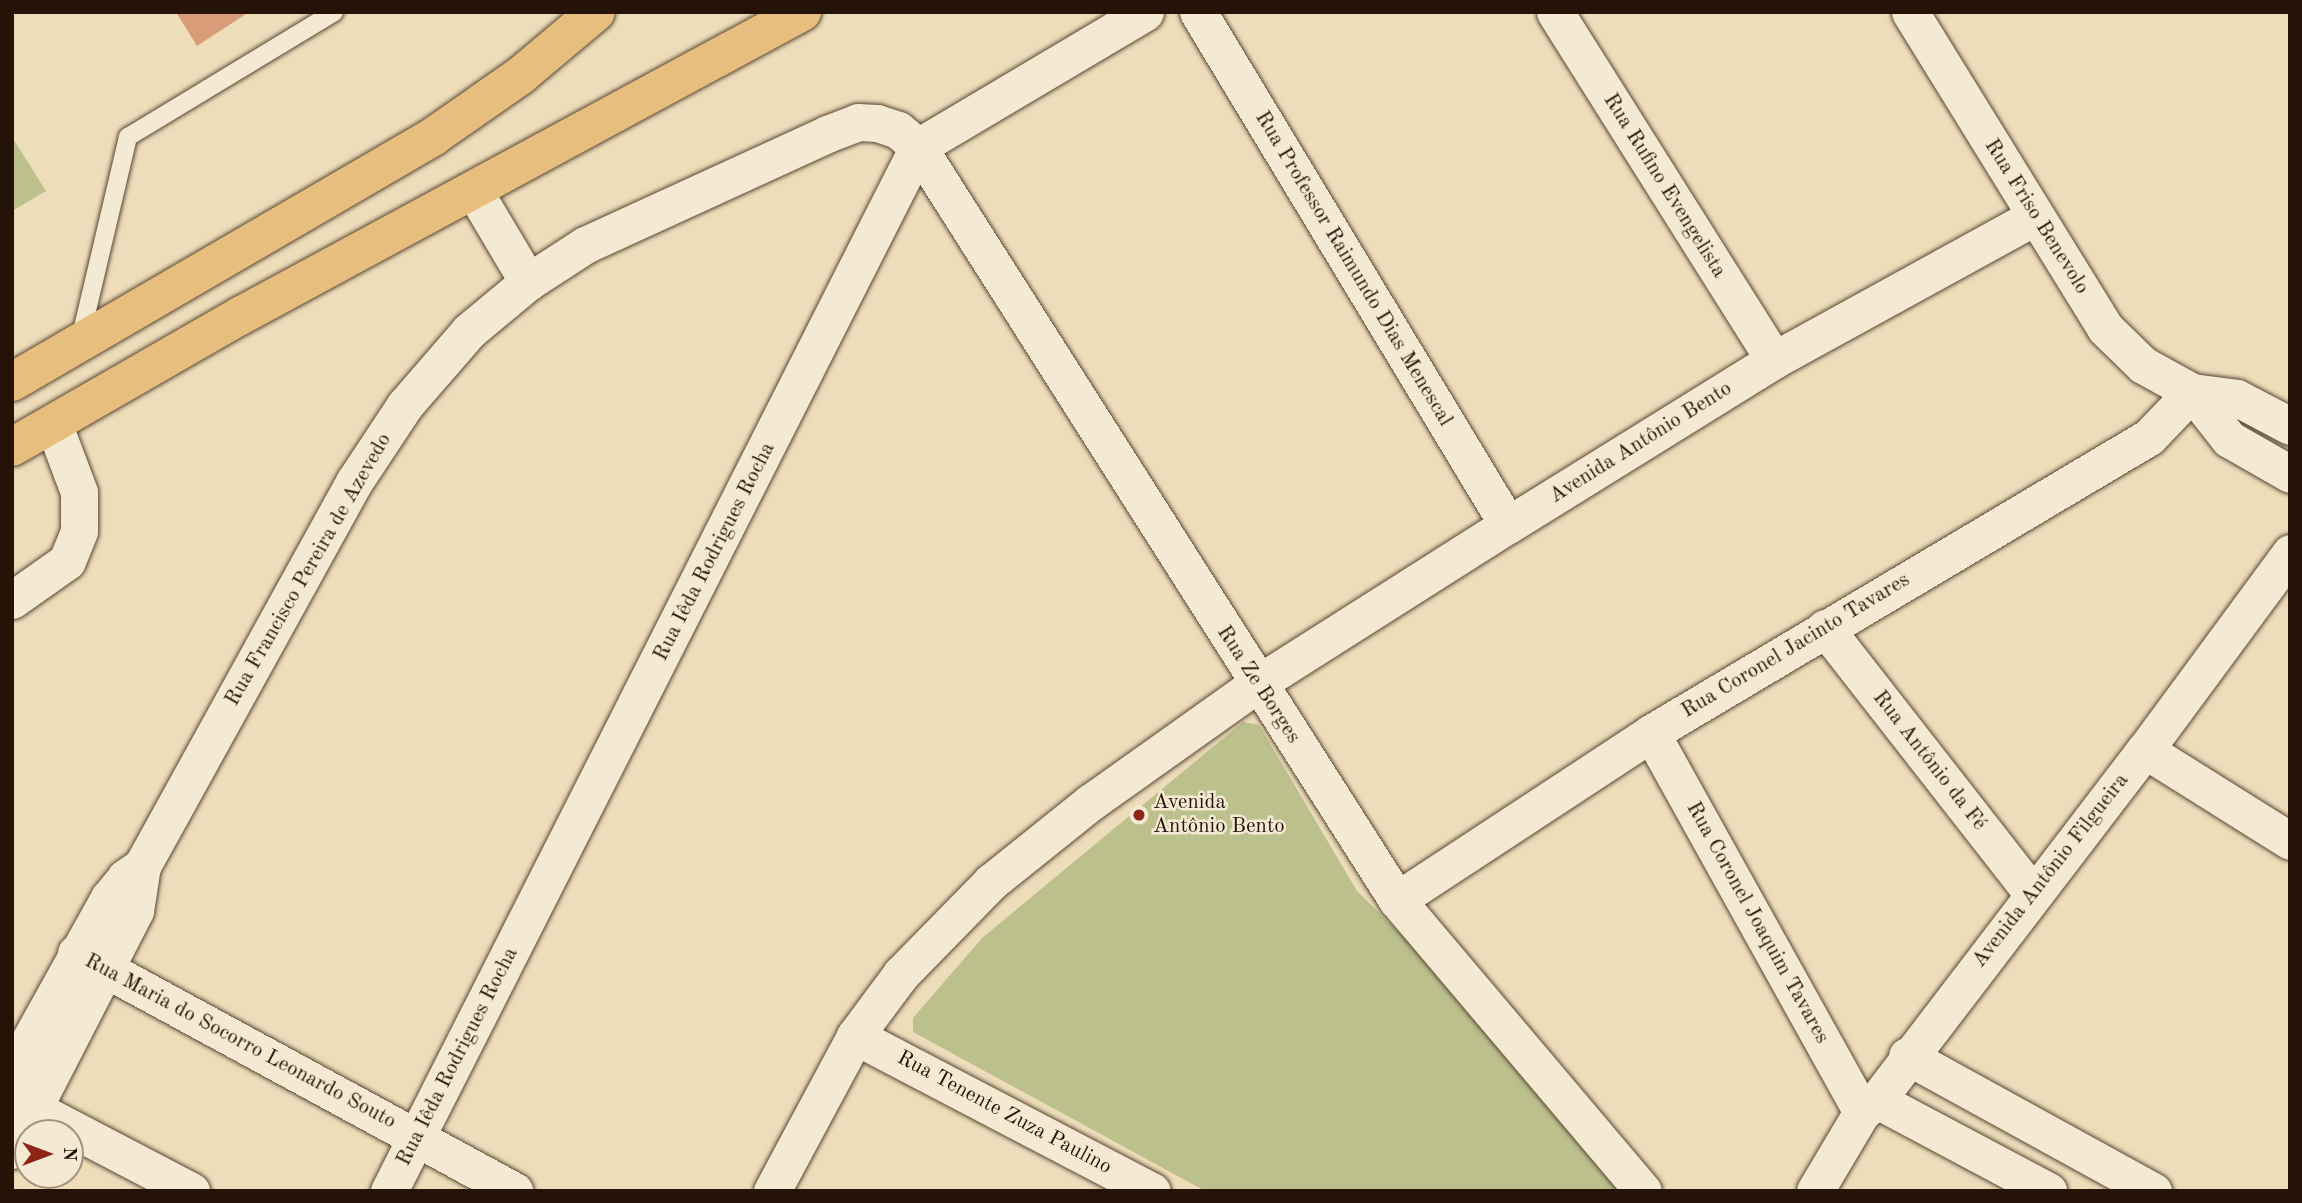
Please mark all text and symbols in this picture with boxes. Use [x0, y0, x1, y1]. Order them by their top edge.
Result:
street label: Rua Rufino Evengelista [1597, 89, 1731, 283]
street label: Rua Professor Raimundo Dias Menescal [1249, 107, 1457, 431]
street label: Rua Friso Benevolo [1978, 135, 2094, 299]
street label: Avenida Antônio Bento [1545, 377, 1737, 509]
street label: Rua Francisco Pereira de Azevedo [220, 429, 398, 711]
street label: Rua Iêda Rodrigues Rocha [649, 438, 781, 666]
street label: Rua Coronel Jacinto Tavares [1677, 568, 1915, 724]
street label: Rua Ze Borges [1211, 621, 1305, 749]
street label: Rua Antônio da Fé [1867, 686, 1991, 836]
street label: Avenida Antônio Filgueira [1967, 769, 2135, 973]
place label: Avenida Antônio Bento [1153, 790, 1285, 840]
street label: Rua Coronel Joaquim Tavares [1680, 798, 1834, 1048]
marker: Avenida Antônio Bento [1131, 807, 1147, 823]
street label: Rua Iêda Rodrigues Rocha [392, 943, 524, 1171]
street label: Rua Maria do Socorro Leonardo Souto [80, 949, 400, 1135]
street label: Rua Tenente Zuza Paulino [892, 1046, 1116, 1180]
north arrow [14, 1119, 84, 1189]
text: N [59, 1147, 78, 1161]

